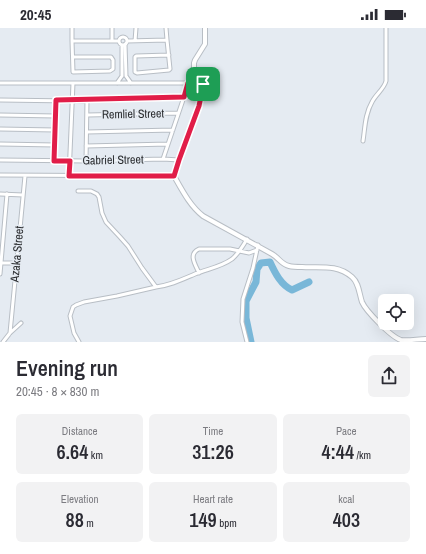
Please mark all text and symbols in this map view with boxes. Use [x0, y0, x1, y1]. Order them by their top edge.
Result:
text: 20:45 [20, 4, 51, 25]
pin [186, 67, 220, 101]
icon: arrive [192, 73, 214, 95]
street label: Remliel Street [102, 105, 165, 123]
street label: Gabriel Street [82, 151, 144, 169]
street label: Azaka Street [6, 225, 27, 284]
map controls [378, 294, 414, 330]
button: locate [378, 294, 414, 330]
text: Evening run [16, 353, 118, 383]
button: share [368, 355, 410, 397]
text: 20:45 · 8 × 830 m [16, 383, 99, 400]
text: Distance [62, 424, 97, 438]
text: Time [203, 424, 223, 438]
text: Pace [336, 424, 357, 438]
text: 6.64 [56, 438, 88, 465]
text: 31:26 [192, 438, 234, 465]
text: 4:44 [322, 438, 354, 465]
text: km [88, 448, 103, 462]
text: /km [354, 448, 371, 462]
text: Elevation [61, 492, 98, 506]
text: Heart rate [193, 492, 233, 506]
text: kcal [338, 492, 354, 506]
text: 88 [66, 506, 84, 533]
text: 149 [189, 506, 217, 533]
text: 403 [333, 506, 360, 533]
text: m [84, 516, 94, 530]
text: bpm [217, 516, 237, 530]

